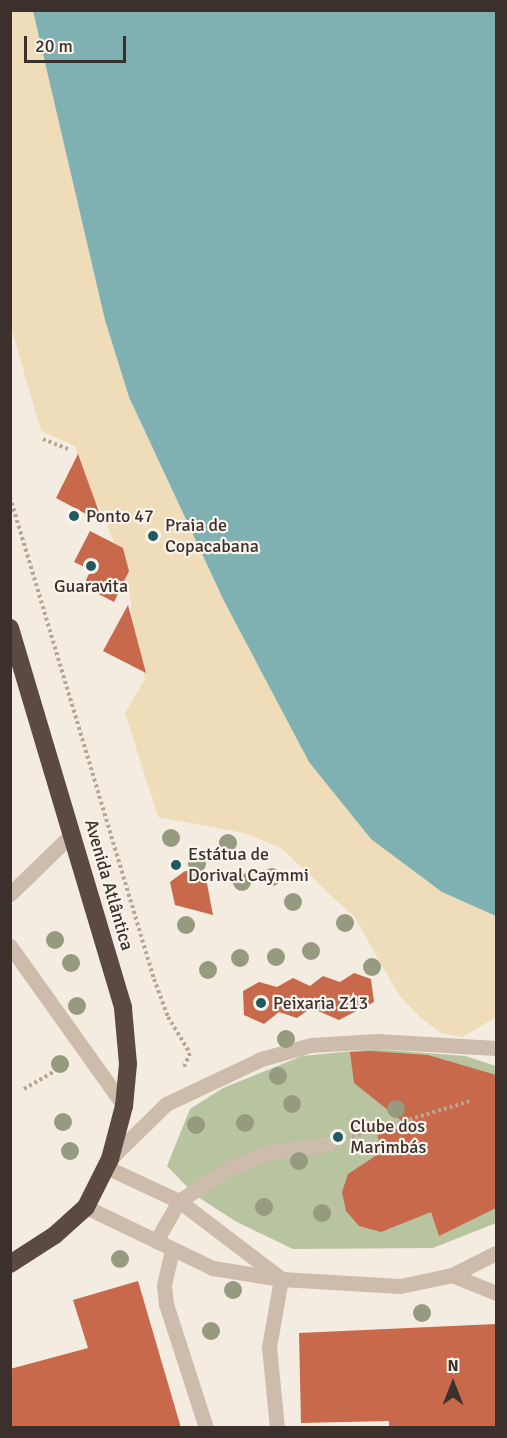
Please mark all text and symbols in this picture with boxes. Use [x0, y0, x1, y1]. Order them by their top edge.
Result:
scale bar [27, 24, 129, 62]
text: 20 m [35, 35, 73, 57]
place label: Ponto 47 [86, 505, 154, 527]
marker: Ponto 47 [67, 509, 81, 523]
place label: Praia de Copacabana [165, 515, 259, 558]
marker: Praia de Copacabana [146, 529, 160, 543]
marker: Guaravita [84, 559, 98, 573]
place label: Guaravita [54, 575, 128, 597]
street label: Avenida Atlântica [80, 817, 138, 953]
place label: Estátua de Dorival Caymmi [188, 844, 309, 886]
marker: Estátua de Dorival Caymmi [169, 858, 183, 872]
place label: Peixaria Z13 [273, 992, 368, 1014]
marker: Peixaria Z13 [254, 996, 268, 1010]
place label: Clube dos Marimbás [350, 1116, 426, 1158]
marker: Clube dos Marimbás [331, 1130, 345, 1144]
north arrow [423, 1354, 483, 1414]
text: N [447, 1356, 459, 1376]

